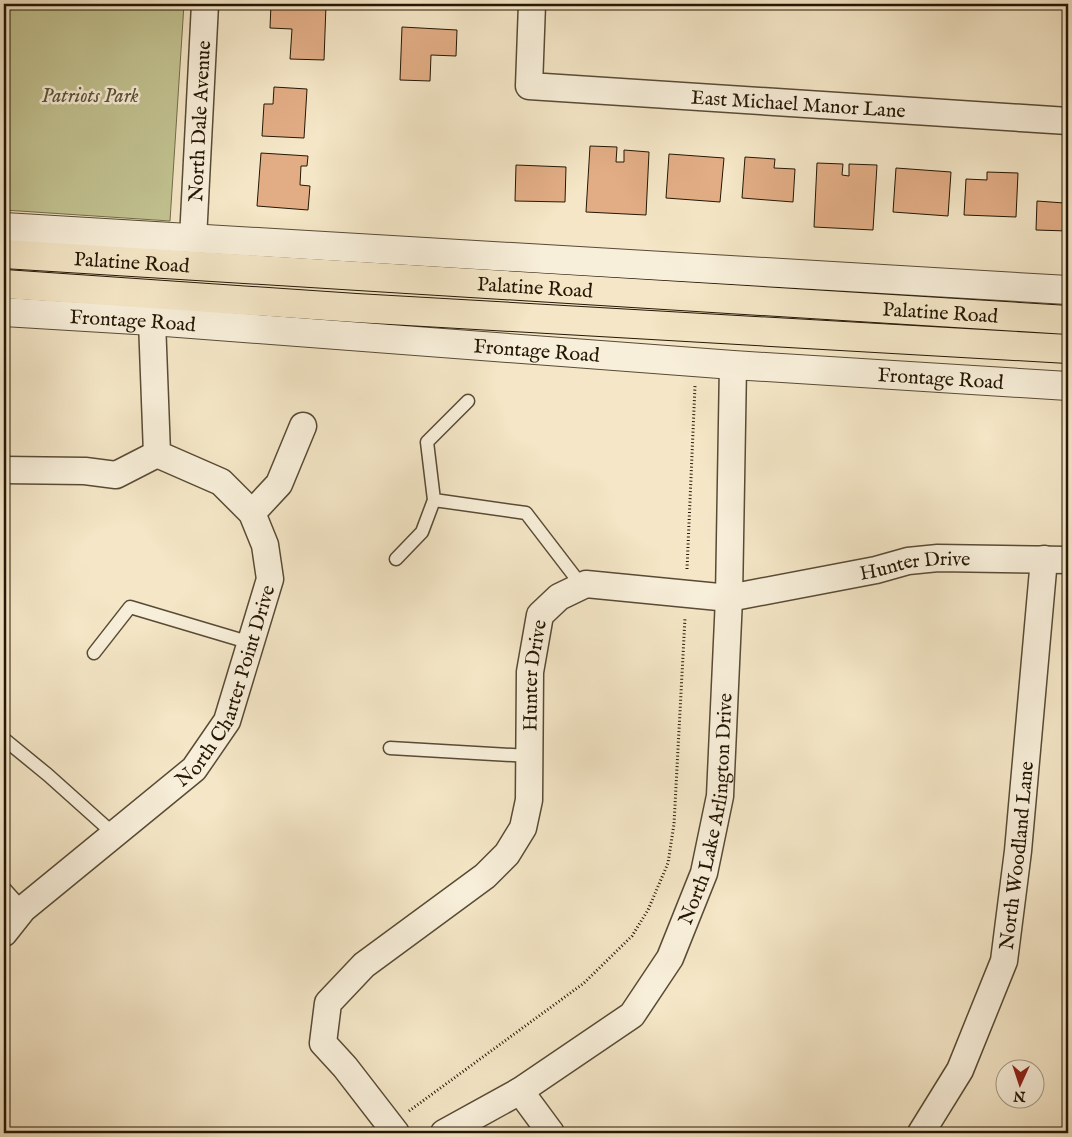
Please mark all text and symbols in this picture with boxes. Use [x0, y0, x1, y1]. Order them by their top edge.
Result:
street label: North Dale Avenue [184, 40, 217, 203]
park label: Patriots Park [42, 84, 138, 109]
street label: East Michael Manor Lane [690, 86, 906, 124]
street label: Palatine Road [73, 247, 191, 280]
street label: Palatine Road [476, 272, 594, 305]
street label: Palatine Road [881, 298, 999, 330]
street label: Frontage Road [69, 305, 197, 338]
street label: Frontage Road [473, 334, 601, 369]
street label: Frontage Road [877, 363, 1005, 396]
street label: Hunter Drive [858, 547, 970, 587]
street label: North Charter Point Drive [171, 582, 281, 793]
street label: Hunter Drive [519, 618, 553, 731]
street label: North Lake Arlington Drive [674, 692, 739, 929]
street label: North Woodland Lane [995, 760, 1040, 951]
north arrow [994, 1060, 1044, 1110]
text: N [1013, 1087, 1027, 1105]

